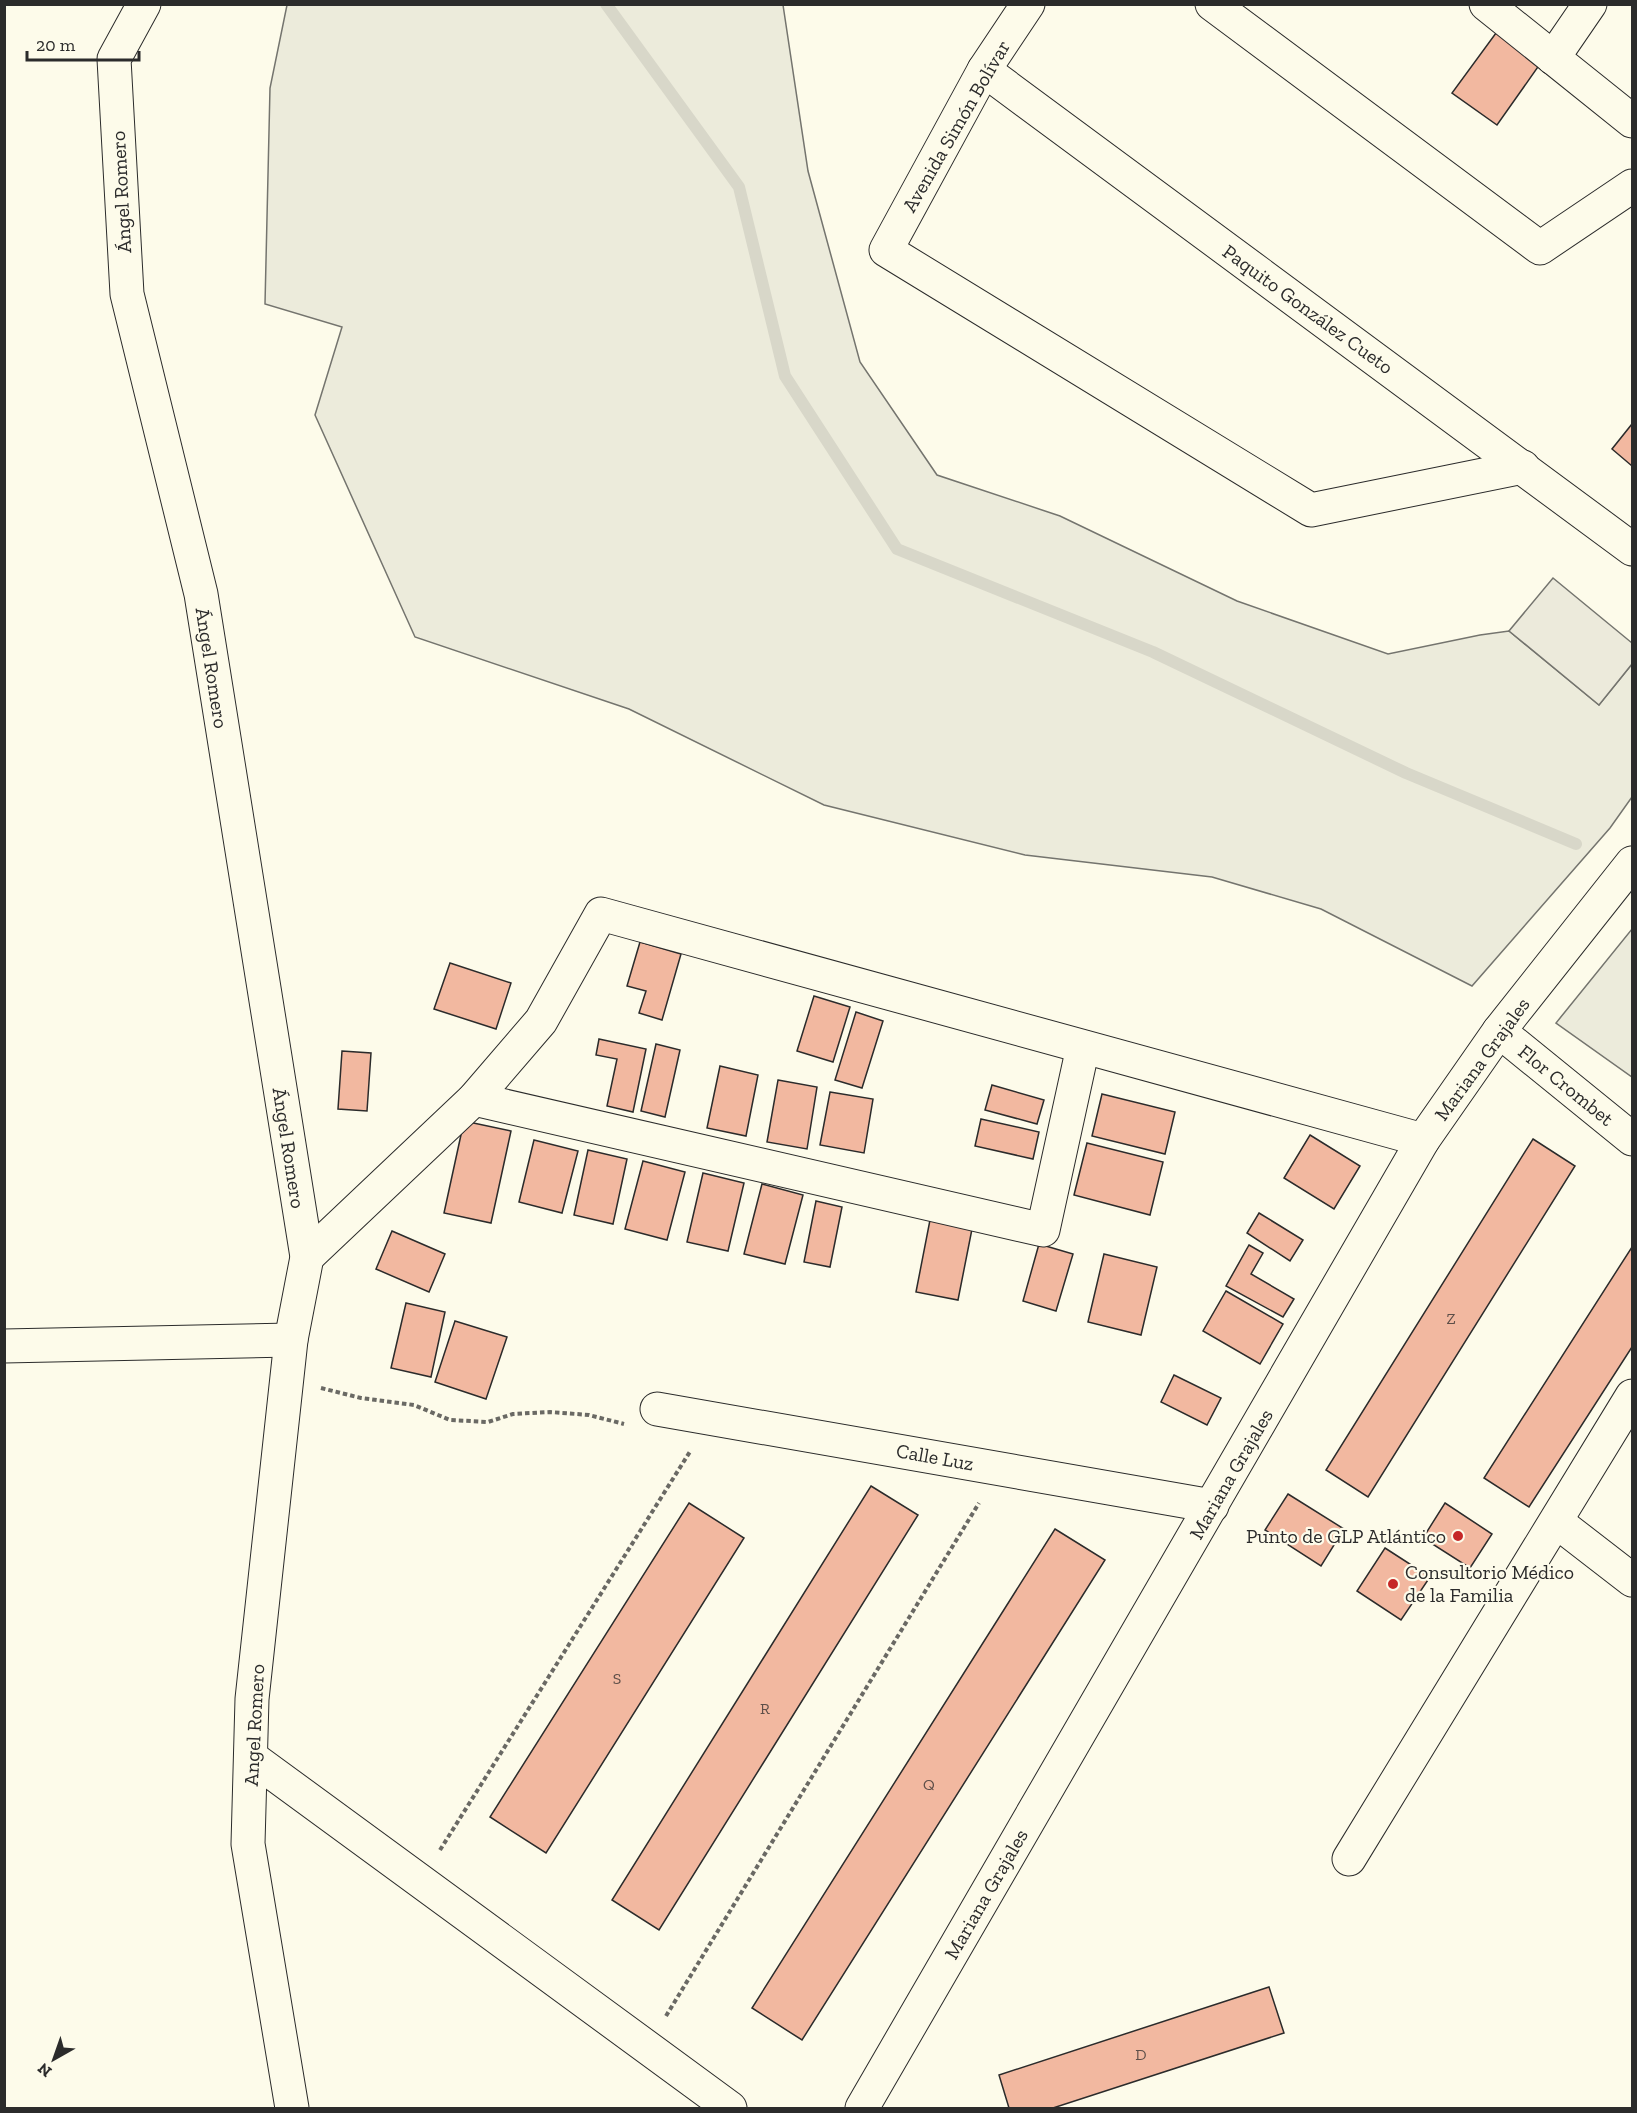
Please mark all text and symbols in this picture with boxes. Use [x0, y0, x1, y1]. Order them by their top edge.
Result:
scale bar [27, 24, 140, 62]
text: 20 m [36, 34, 76, 56]
street label: Avenida Simón Bolívar [897, 36, 1015, 216]
street label: Ángel Romero [106, 130, 136, 254]
street label: Paquito González Cueto [1218, 239, 1398, 379]
street label: Ángel Romero [191, 606, 233, 730]
street label: Mariana Grajales [1429, 993, 1535, 1125]
street label: Flor Crombet [1513, 1039, 1619, 1131]
street label: Ángel Romero [268, 1086, 310, 1210]
house number: Z [1446, 1309, 1456, 1328]
street label: Mariana Grajales [1184, 1405, 1278, 1543]
street label: Calle Luz [894, 1438, 976, 1476]
place label: Punto de GLP Atlántico [1246, 1524, 1446, 1548]
marker: Punto de GLP Atlántico [1451, 1529, 1465, 1543]
place label: Consultorio Médico de la Familia [1405, 1560, 1574, 1607]
marker: Consultorio Médico de la Familia [1386, 1577, 1400, 1591]
street label: Angel Romero [239, 1663, 269, 1787]
house number: S [613, 1669, 621, 1688]
house number: R [760, 1699, 770, 1718]
house number: Q [923, 1775, 935, 1794]
street label: Mariana Grajales [939, 1825, 1033, 1963]
north arrow [24, 2029, 84, 2089]
house number: D [1135, 2045, 1147, 2064]
text: N [34, 2059, 55, 2081]

